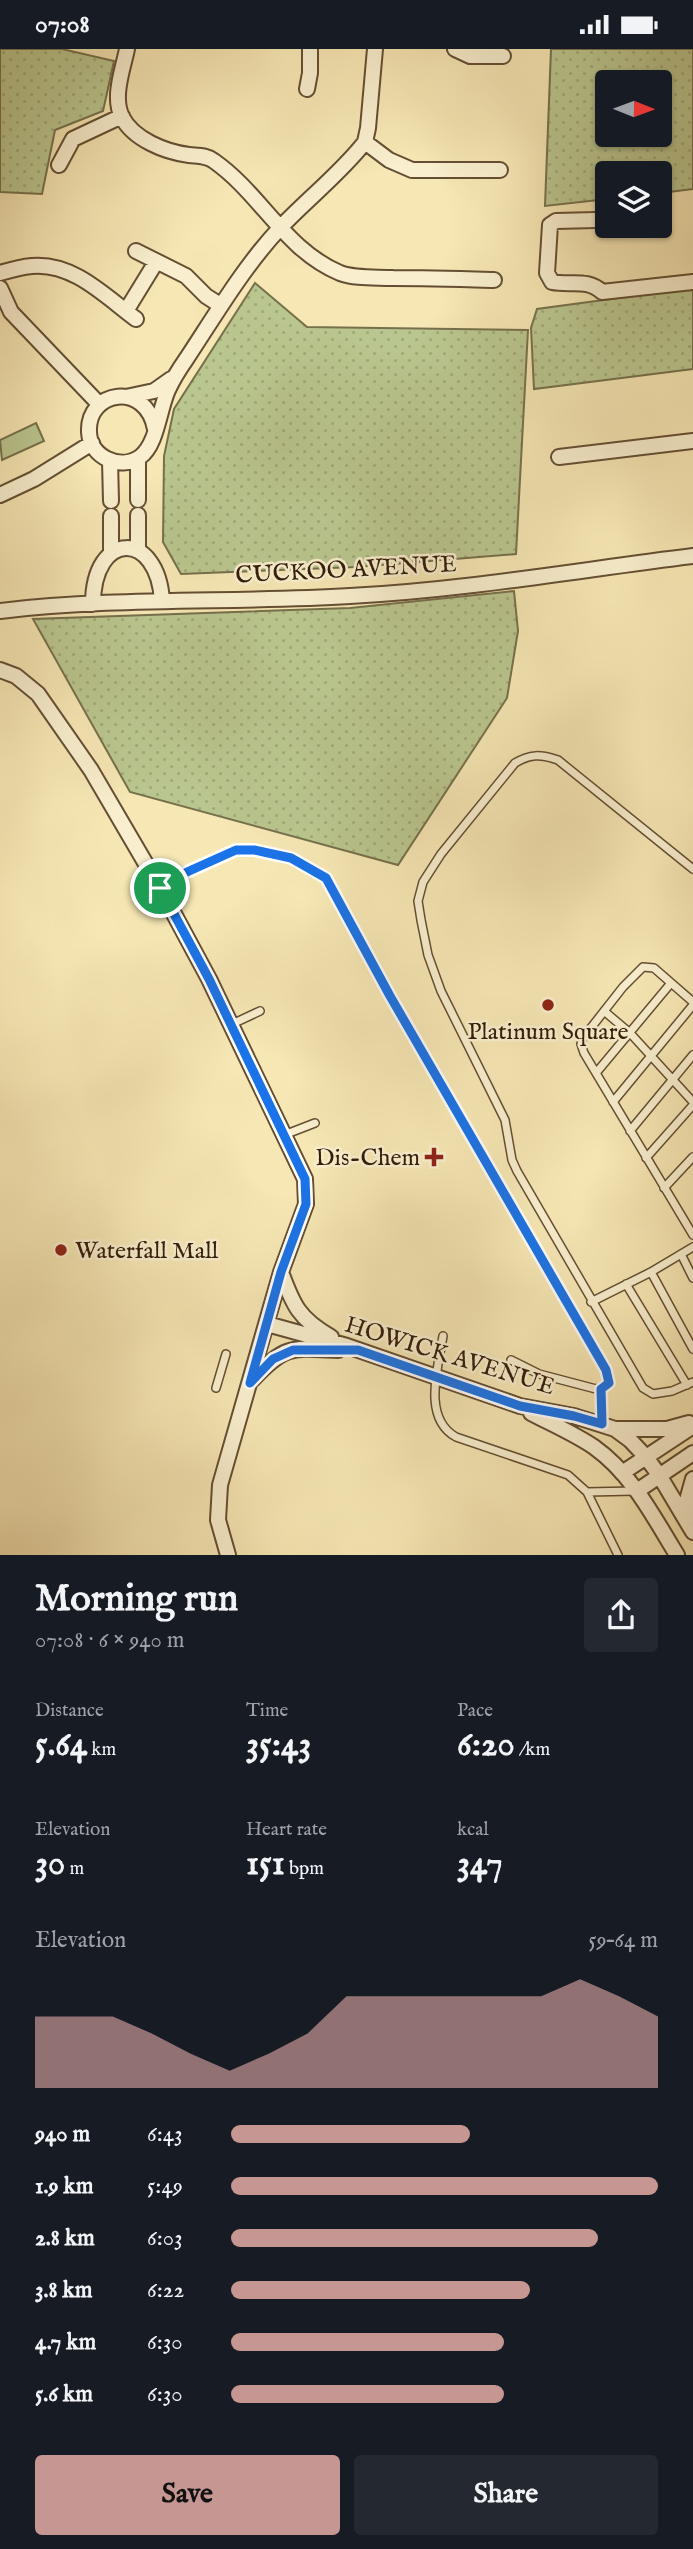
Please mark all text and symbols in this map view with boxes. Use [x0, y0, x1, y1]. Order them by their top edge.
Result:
text: 07:08 [35, 8, 90, 41]
north arrow [595, 70, 672, 147]
map controls [595, 70, 672, 238]
button: layers [595, 161, 672, 238]
street label: CUCKOO AVENUE [235, 549, 458, 592]
pin [130, 858, 190, 918]
icon: arrive [141, 869, 179, 907]
marker: Platinum Square [540, 997, 556, 1013]
place label: Platinum Square [467, 1017, 629, 1048]
place label: Dis-Chem [315, 1143, 420, 1174]
marker: Dis-Chem [426, 1149, 442, 1165]
place label: Waterfall Mall [75, 1236, 219, 1267]
marker: Waterfall Mall [53, 1242, 69, 1258]
street label: HOWICK AVENUE [341, 1310, 558, 1403]
text: Morning run [35, 1576, 238, 1624]
button: share [584, 1578, 658, 1652]
text: 07:08 · 6 × 940 m [35, 1626, 185, 1655]
text: Distance [35, 1699, 104, 1723]
text: Time [246, 1699, 288, 1723]
text: Pace [457, 1699, 493, 1723]
text: 5.64 [35, 1723, 87, 1768]
text: 35:43 [246, 1723, 311, 1768]
text: 6:20 [457, 1723, 515, 1768]
text: km [87, 1738, 116, 1762]
text: /km [515, 1738, 550, 1762]
text: Elevation [35, 1818, 110, 1842]
text: Heart rate [246, 1818, 327, 1842]
text: kcal [457, 1818, 489, 1842]
text: 30 [35, 1842, 65, 1887]
text: 151 [246, 1842, 285, 1887]
text: 347 [457, 1842, 503, 1887]
text: m [65, 1857, 84, 1881]
text: bpm [285, 1857, 324, 1881]
text: Elevation [35, 1926, 126, 1955]
text: 59–64 m [588, 1926, 658, 1955]
text: 940 m [35, 2120, 90, 2149]
text: 6:43 [147, 2120, 183, 2149]
text: 1.9 km [35, 2172, 94, 2201]
text: 5:49 [147, 2172, 183, 2201]
text: 2.8 km [35, 2224, 95, 2253]
text: 6:03 [147, 2224, 183, 2253]
text: 3.8 km [35, 2276, 93, 2305]
text: 6:22 [147, 2276, 184, 2305]
text: 4.7 km [35, 2328, 96, 2357]
text: 6:30 [147, 2328, 183, 2357]
text: 5.6 km [35, 2380, 93, 2409]
text: 6:30 [147, 2380, 183, 2409]
button: Save [35, 2455, 340, 2535]
button: Share [354, 2455, 658, 2535]

